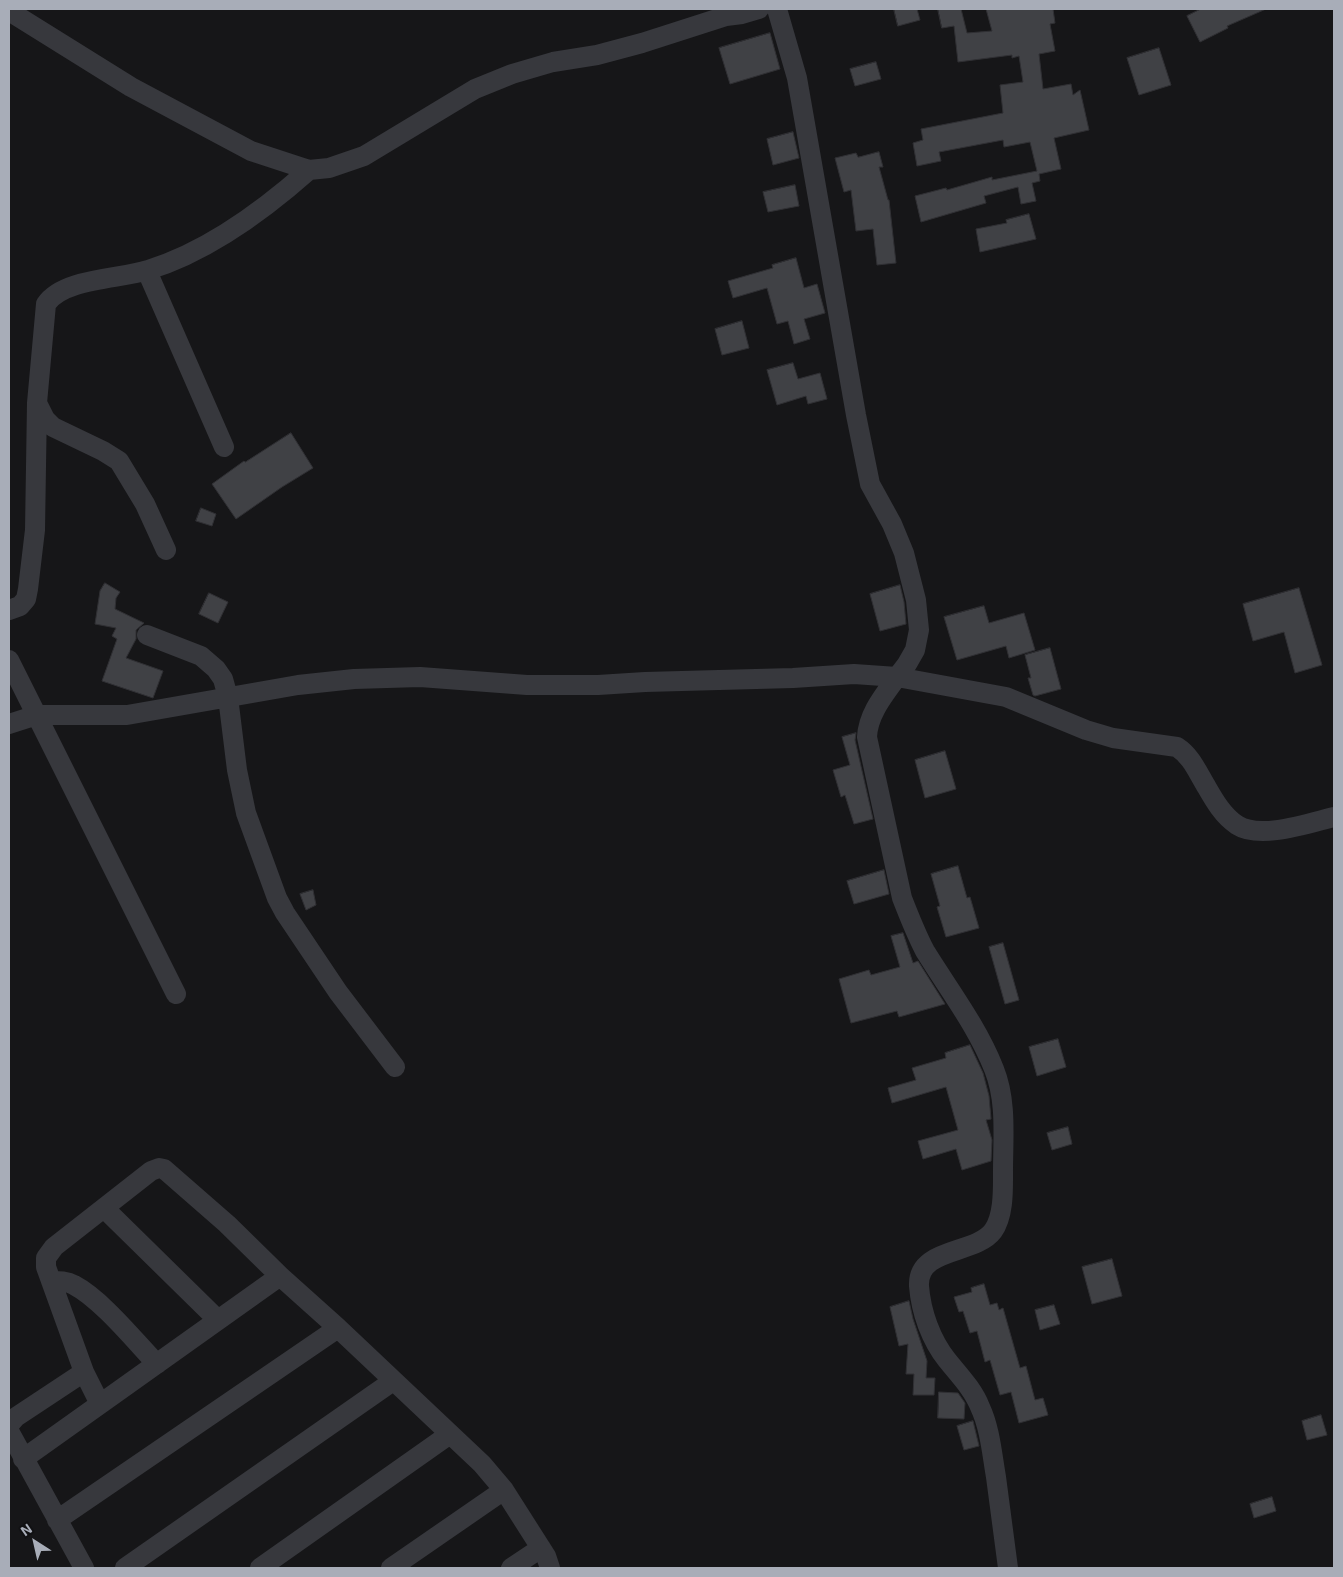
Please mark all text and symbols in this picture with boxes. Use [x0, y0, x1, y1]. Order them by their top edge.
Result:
north arrow [10, 1517, 60, 1567]
text: N [17, 1519, 35, 1539]

